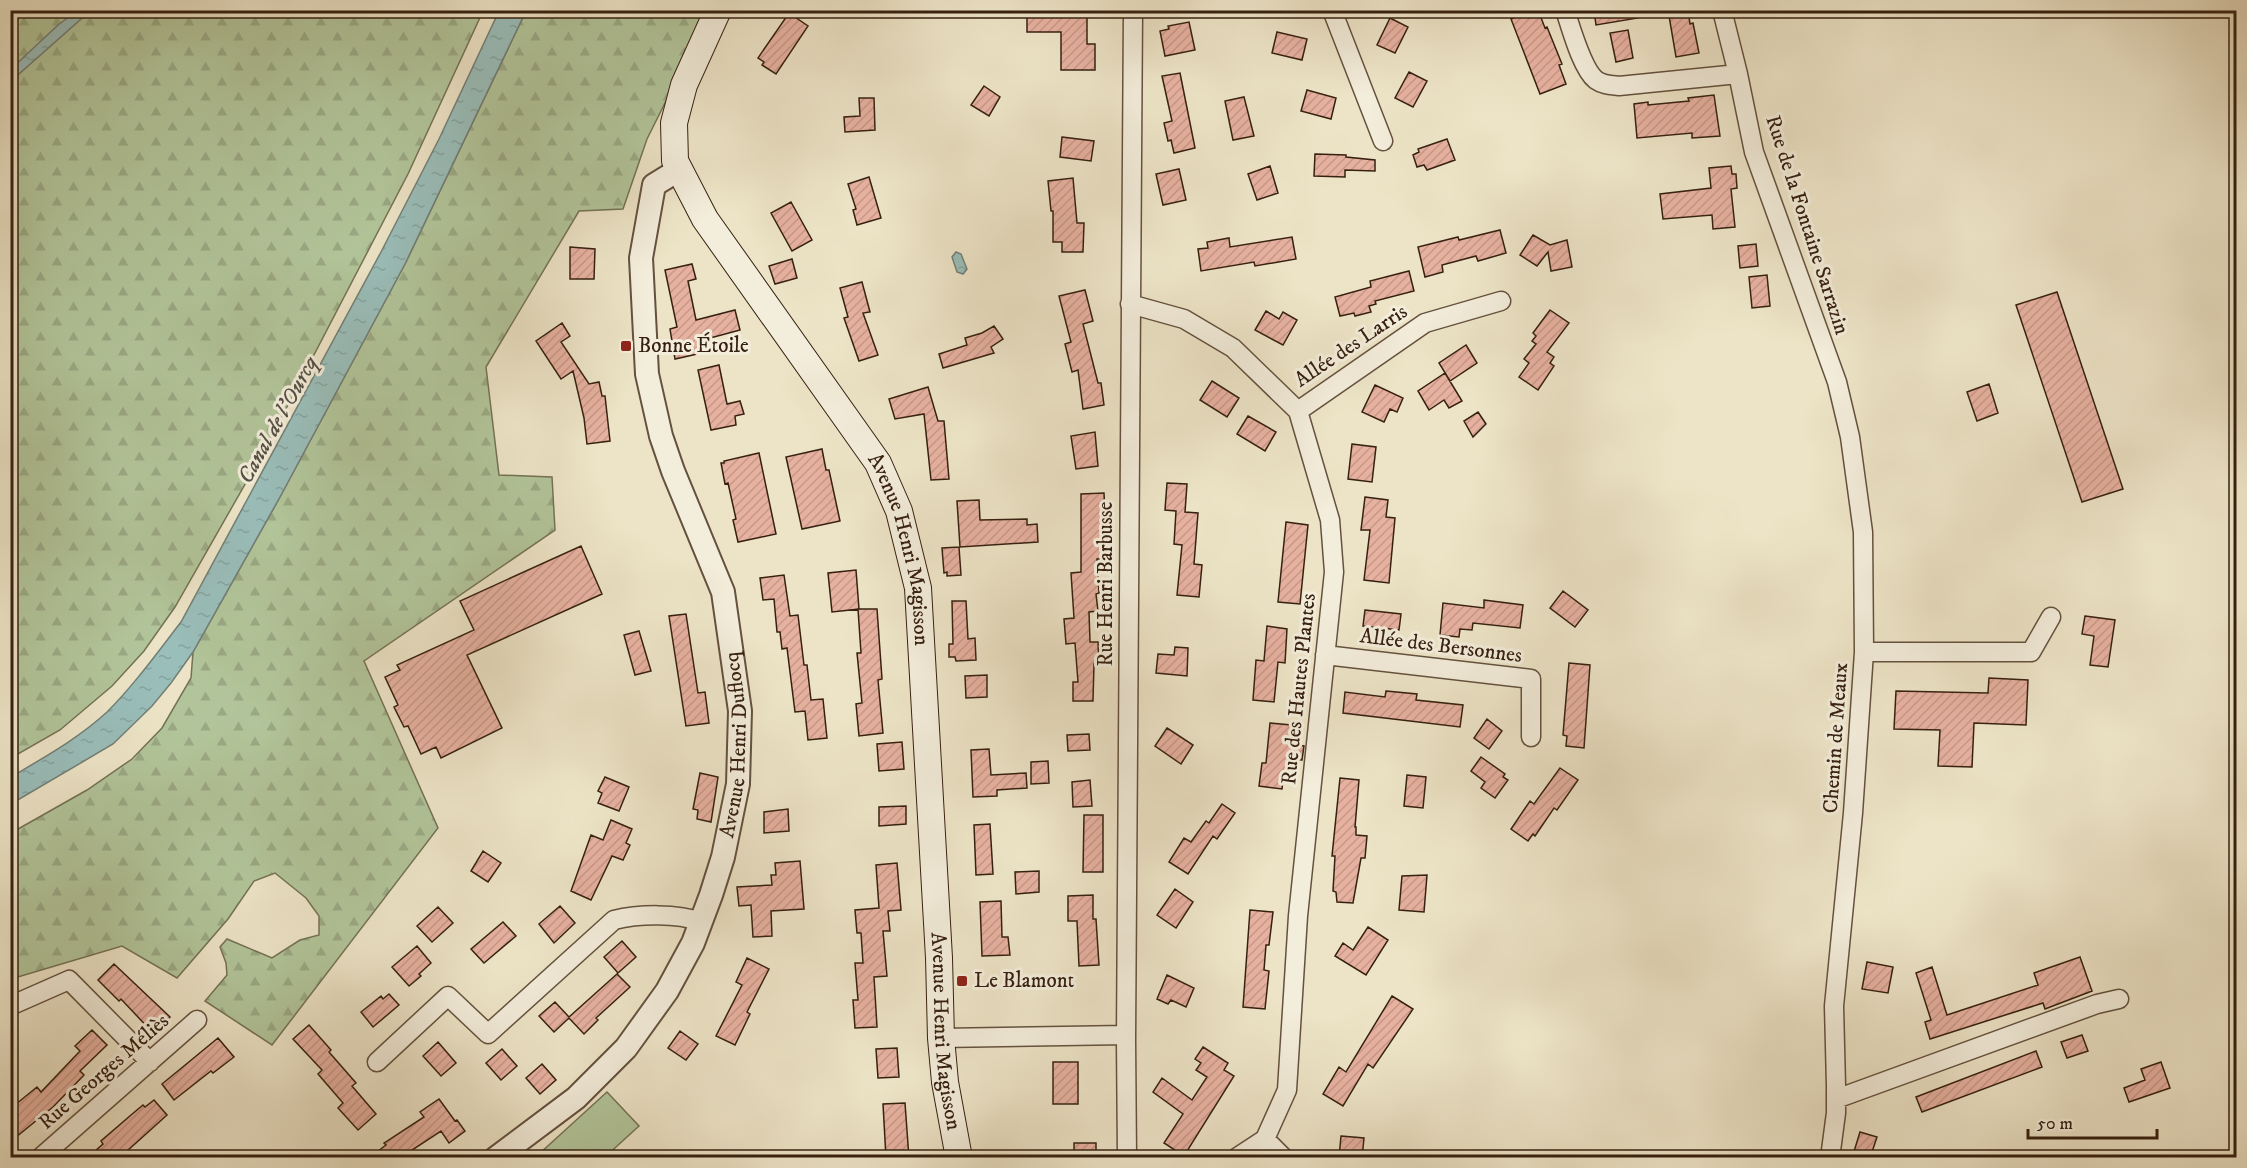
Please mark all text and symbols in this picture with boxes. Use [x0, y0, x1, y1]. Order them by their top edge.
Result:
street label: Rue de la Fontaine Sarrazin [1759, 112, 1855, 338]
street label: Allée des Larris [1290, 299, 1412, 393]
place label: Bonne Étoile [638, 332, 749, 359]
marker: Bonne Étoile [619, 339, 633, 353]
water label: Canal de l'Ourcq [232, 351, 325, 489]
street label: Avenue Henri Magisson [862, 448, 934, 646]
street label: Rue Henri Barbusse [1093, 501, 1119, 666]
street label: Rue des Hautes Plantes [1276, 592, 1322, 786]
street label: Allée des Bersonnes [1358, 623, 1524, 669]
street label: Avenue Henri Duflocq [714, 650, 753, 840]
street label: Chemin de Meaux [1818, 662, 1854, 814]
street label: Avenue Henri Magisson [925, 932, 967, 1132]
place label: Le Blamont [974, 968, 1075, 994]
marker: Le Blamont [955, 974, 969, 988]
street label: Rue Georges Méliès [34, 1008, 174, 1136]
scale bar [2028, 1102, 2157, 1140]
text: 50 m [2037, 1113, 2073, 1135]

